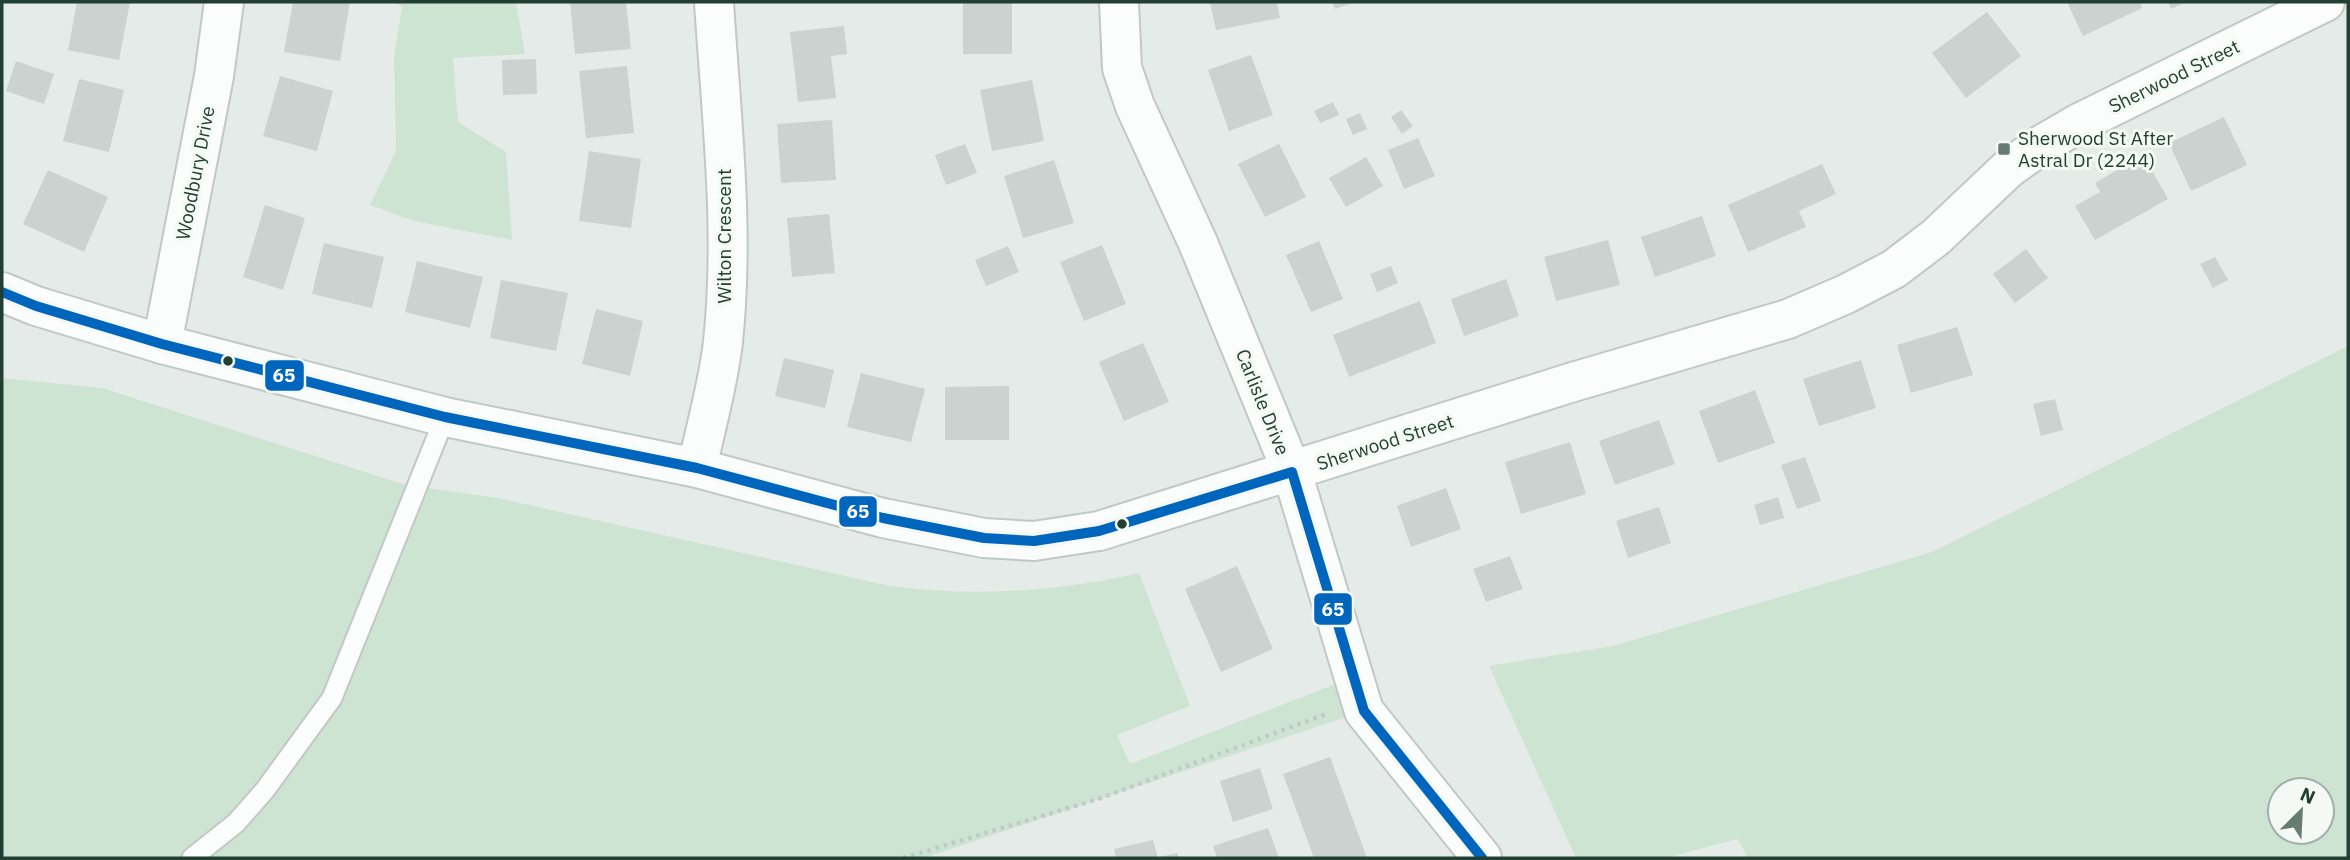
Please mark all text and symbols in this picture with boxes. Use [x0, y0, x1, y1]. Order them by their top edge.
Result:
street label: Sherwood Street [2105, 34, 2243, 118]
street label: Woodbury Drive [170, 104, 220, 242]
place label: Sherwood St After Astral Dr (2244) [2018, 126, 2173, 172]
marker: Sherwood St After Astral Dr (2244) [1996, 141, 2012, 157]
street label: Wilton Crescent [712, 169, 736, 303]
street label: Carlisle Drive [1231, 345, 1295, 459]
unlabelled marker [221, 354, 235, 368]
line badge: 65 [264, 359, 305, 392]
text: 65 [273, 363, 295, 387]
street label: Sherwood Street [1313, 409, 1457, 475]
line badge: 65 [838, 495, 878, 528]
text: 65 [847, 499, 869, 523]
unlabelled marker [1115, 517, 1129, 531]
line badge: 65 [1313, 592, 1353, 626]
text: 65 [1322, 597, 1344, 621]
north arrow [2266, 776, 2336, 846]
text: N [2297, 782, 2319, 809]

